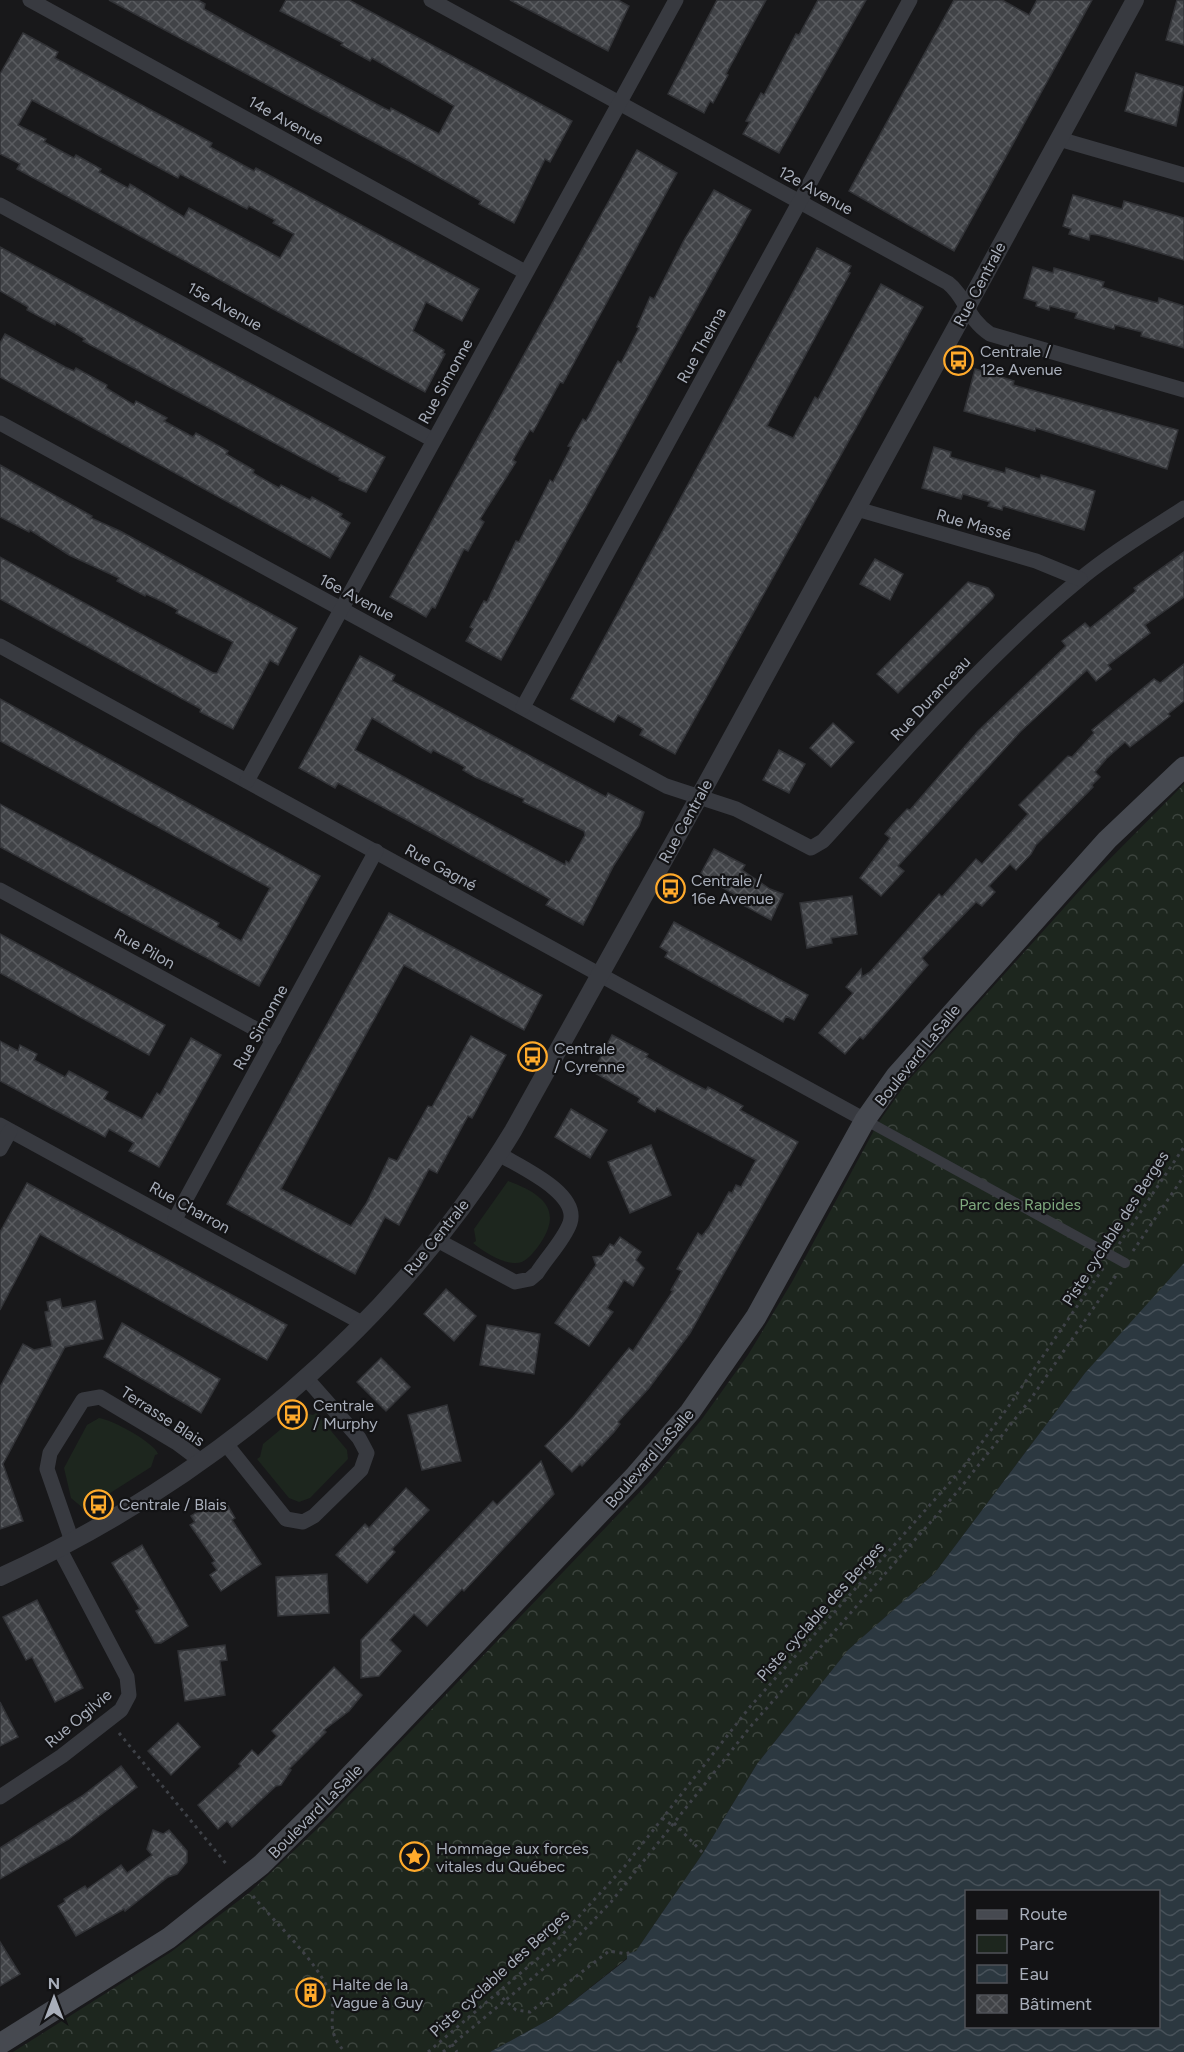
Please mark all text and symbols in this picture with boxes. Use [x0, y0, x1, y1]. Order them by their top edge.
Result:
street label: 14e Avenue [245, 92, 327, 149]
street label: 12e Avenue [775, 162, 857, 219]
street label: Rue Centrale [949, 239, 1010, 330]
street label: 15e Avenue [184, 278, 266, 335]
street label: Rue Thelma [673, 304, 730, 386]
street label: Rue Simonne [414, 335, 477, 427]
place label: Centrale / 12e Avenue [980, 342, 1063, 379]
bus stop icon: Centrale / 12e Avenue [943, 344, 975, 376]
street label: Rue Massé [934, 505, 1014, 544]
street label: 16e Avenue [316, 570, 398, 625]
street label: Rue Duranceau [886, 652, 974, 745]
street label: Rue Centrale [655, 776, 716, 866]
street label: Rue Gagné [402, 840, 480, 895]
place label: Centrale / 16e Avenue [691, 871, 774, 908]
bus stop icon: Centrale / 16e Avenue [654, 873, 686, 905]
street label: Rue Pilon [111, 924, 178, 973]
street label: Rue Simonne [229, 981, 292, 1073]
street label: Boulevard LaSalle [871, 1000, 964, 1110]
place label: Centrale / Cyrenne [554, 1039, 625, 1076]
bus stop icon: Centrale / Cyrenne [517, 1041, 549, 1073]
street label: Piste cyclable des Berges [1058, 1147, 1173, 1309]
street label: Rue Charron [146, 1177, 233, 1237]
street label: Rue Centrale [400, 1195, 473, 1279]
park label: Parc des Rapides [959, 1195, 1081, 1214]
street label: Terrasse Blais [117, 1382, 208, 1450]
place label: Centrale / Murphy [313, 1396, 378, 1433]
bus stop icon: Centrale / Murphy [276, 1398, 308, 1430]
street label: Boulevard LaSalle [601, 1405, 698, 1512]
bus stop icon: Centrale / Blais [82, 1488, 114, 1520]
place label: Centrale / Blais [119, 1495, 227, 1514]
street label: Piste cyclable des Berges [753, 1538, 888, 1685]
street label: Rue Ogilvie [41, 1685, 116, 1752]
street label: Boulevard LaSalle [264, 1760, 367, 1862]
place label: Hommage aux forces vitales du Québec [436, 1839, 589, 1876]
place icon: Hommage aux forces vitales du Québec [399, 1841, 431, 1873]
legend [965, 1890, 1160, 2028]
text: Route [1019, 1903, 1068, 1925]
street label: Piste cyclable des Berges [426, 1906, 573, 2041]
text: Parc [1019, 1933, 1055, 1955]
text: Eau [1019, 1963, 1049, 1985]
north arrow [24, 1968, 84, 2028]
text: N [48, 1974, 60, 1993]
place label: Halte de la Vague à Guy [332, 1975, 424, 2012]
building icon: Halte de la Vague à Guy [295, 1977, 327, 2009]
text: Bâtiment [1019, 1993, 1092, 2015]

